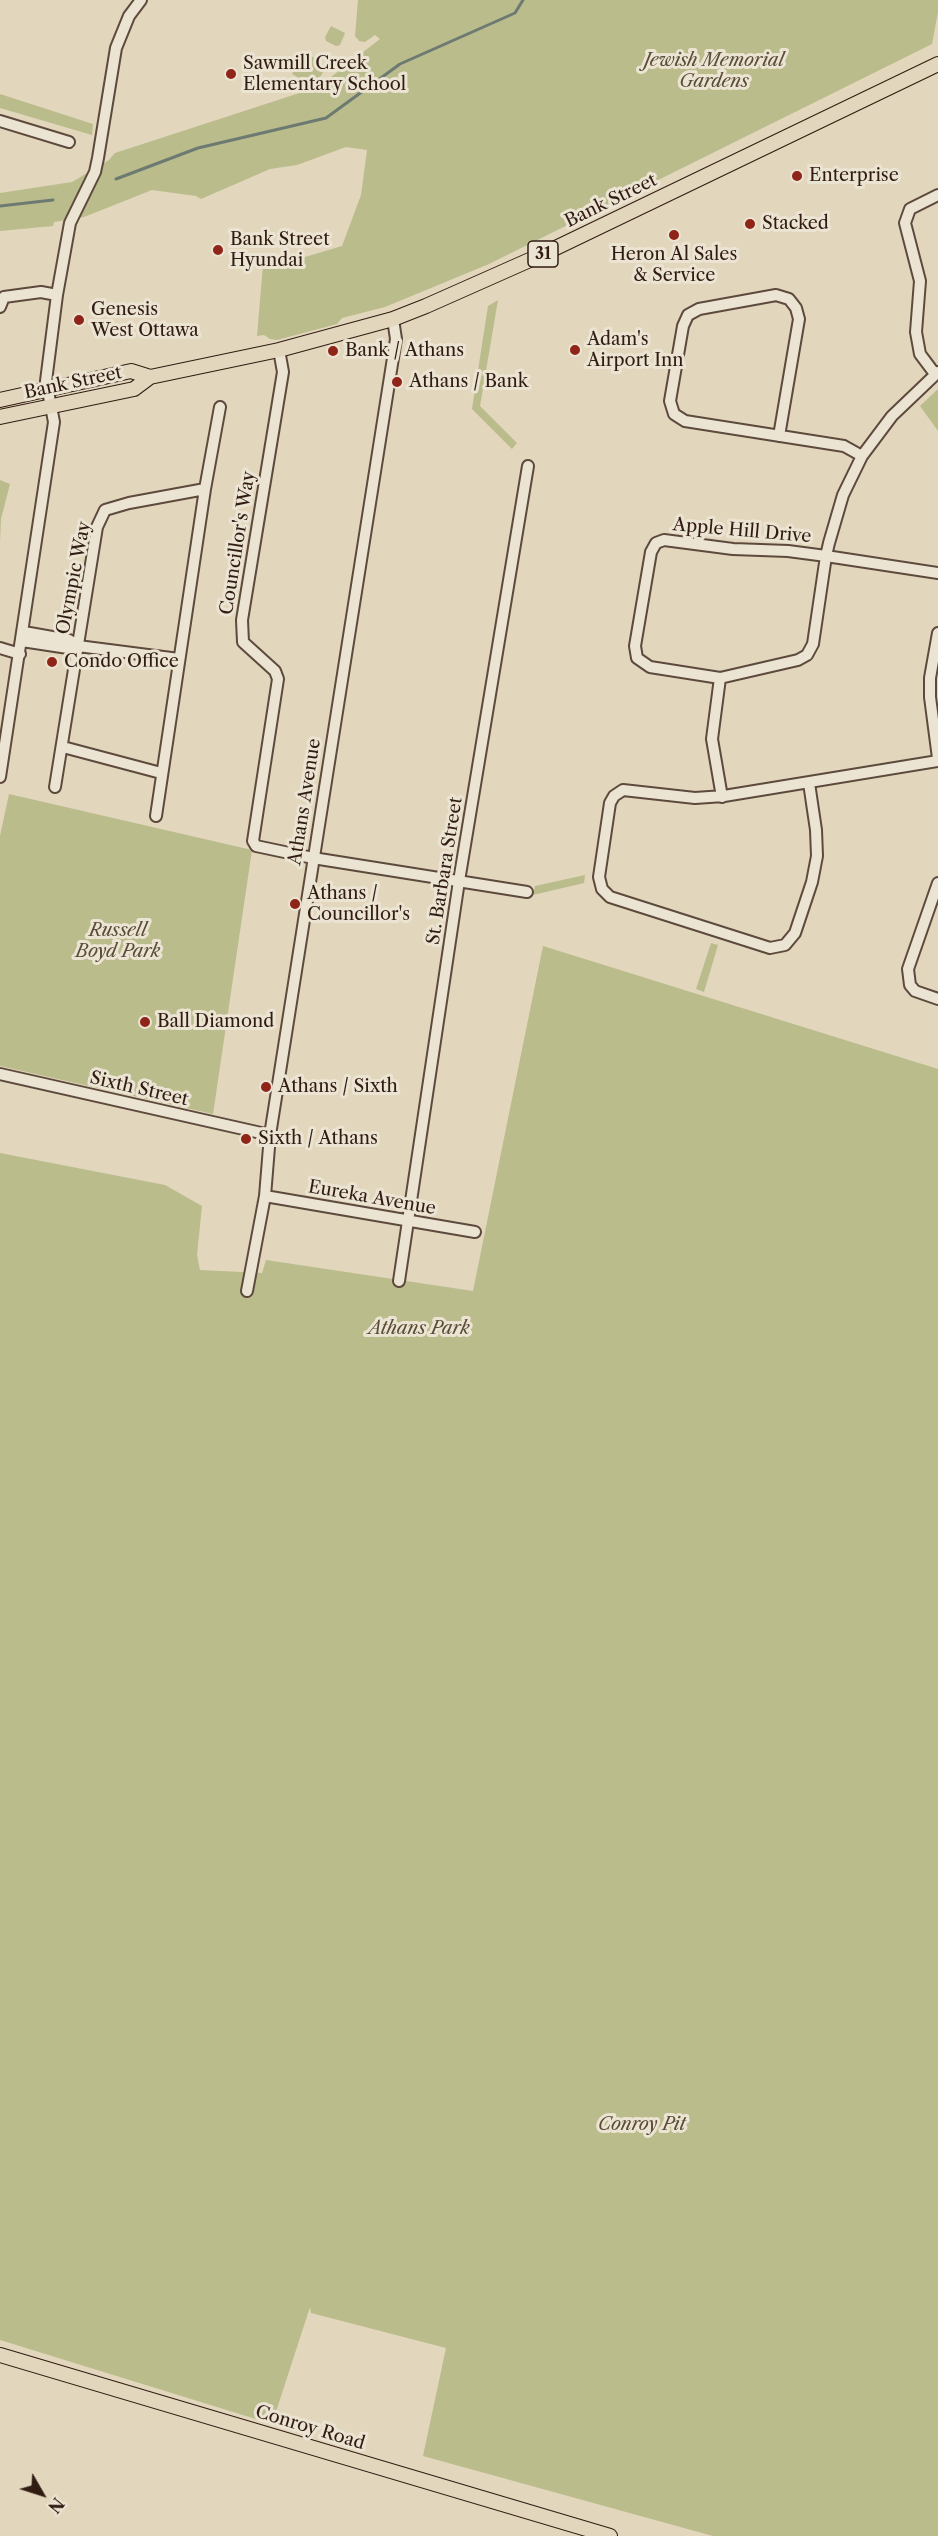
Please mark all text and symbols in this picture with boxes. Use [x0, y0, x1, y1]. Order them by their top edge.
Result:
park label: Jewish Memorial Gardens [644, 50, 784, 92]
place label: Sawmill Creek Elementary School [243, 53, 406, 96]
marker: Sawmill Creek Elementary School [224, 67, 238, 81]
place label: Enterprise [809, 165, 899, 187]
street label: Bank Street [562, 169, 660, 233]
marker: Enterprise [790, 169, 804, 183]
place label: Stacked [762, 213, 829, 235]
marker: Stacked [743, 217, 757, 231]
marker: Heron Al Sales & Service [667, 228, 681, 242]
place label: Bank Street Hyundai [230, 229, 330, 272]
road number: 31 [528, 241, 558, 267]
marker: Bank Street Hyundai [211, 243, 225, 257]
place label: Heron Al Sales & Service [611, 244, 737, 286]
place label: Genesis West Ottawa [91, 299, 199, 342]
marker: Genesis West Ottawa [72, 313, 86, 327]
place label: Adam's Airport Inn [587, 329, 684, 372]
place label: Bank / Athans [345, 340, 464, 362]
marker: Adam's Airport Inn [568, 343, 582, 357]
marker: Bank / Athans [326, 344, 340, 358]
street label: Bank Street [22, 362, 124, 404]
place label: Athans / Bank [409, 371, 528, 393]
marker: Athans / Bank [390, 375, 404, 389]
street label: Councillor's Way [216, 470, 260, 616]
street label: Apple Hill Drive [672, 514, 812, 548]
street label: Olympic Way [52, 520, 96, 636]
place label: Condo Office [64, 651, 179, 673]
marker: Condo Office [45, 655, 59, 669]
street label: Athans Avenue [284, 737, 326, 867]
street label: St. Barbara Street [423, 796, 467, 946]
place label: Athans / Councillor's [307, 883, 410, 926]
marker: Athans / Councillor's [288, 897, 302, 911]
park label: Russell Boyd Park [76, 920, 160, 962]
place label: Ball Diamond [157, 1011, 274, 1033]
marker: Ball Diamond [138, 1015, 152, 1029]
street label: Sixth Street [88, 1067, 190, 1111]
place label: Athans / Sixth [278, 1076, 398, 1098]
marker: Athans / Sixth [259, 1080, 273, 1094]
place label: Sixth / Athans [258, 1128, 378, 1150]
marker: Sixth / Athans [239, 1132, 253, 1146]
street label: Eureka Avenue [306, 1176, 438, 1220]
park label: Athans Park [368, 1318, 470, 1340]
park label: Conroy Pit [598, 2114, 686, 2136]
street label: Conroy Road [253, 2401, 367, 2455]
north arrow [12, 2464, 72, 2524]
text: N [44, 2494, 68, 2517]

